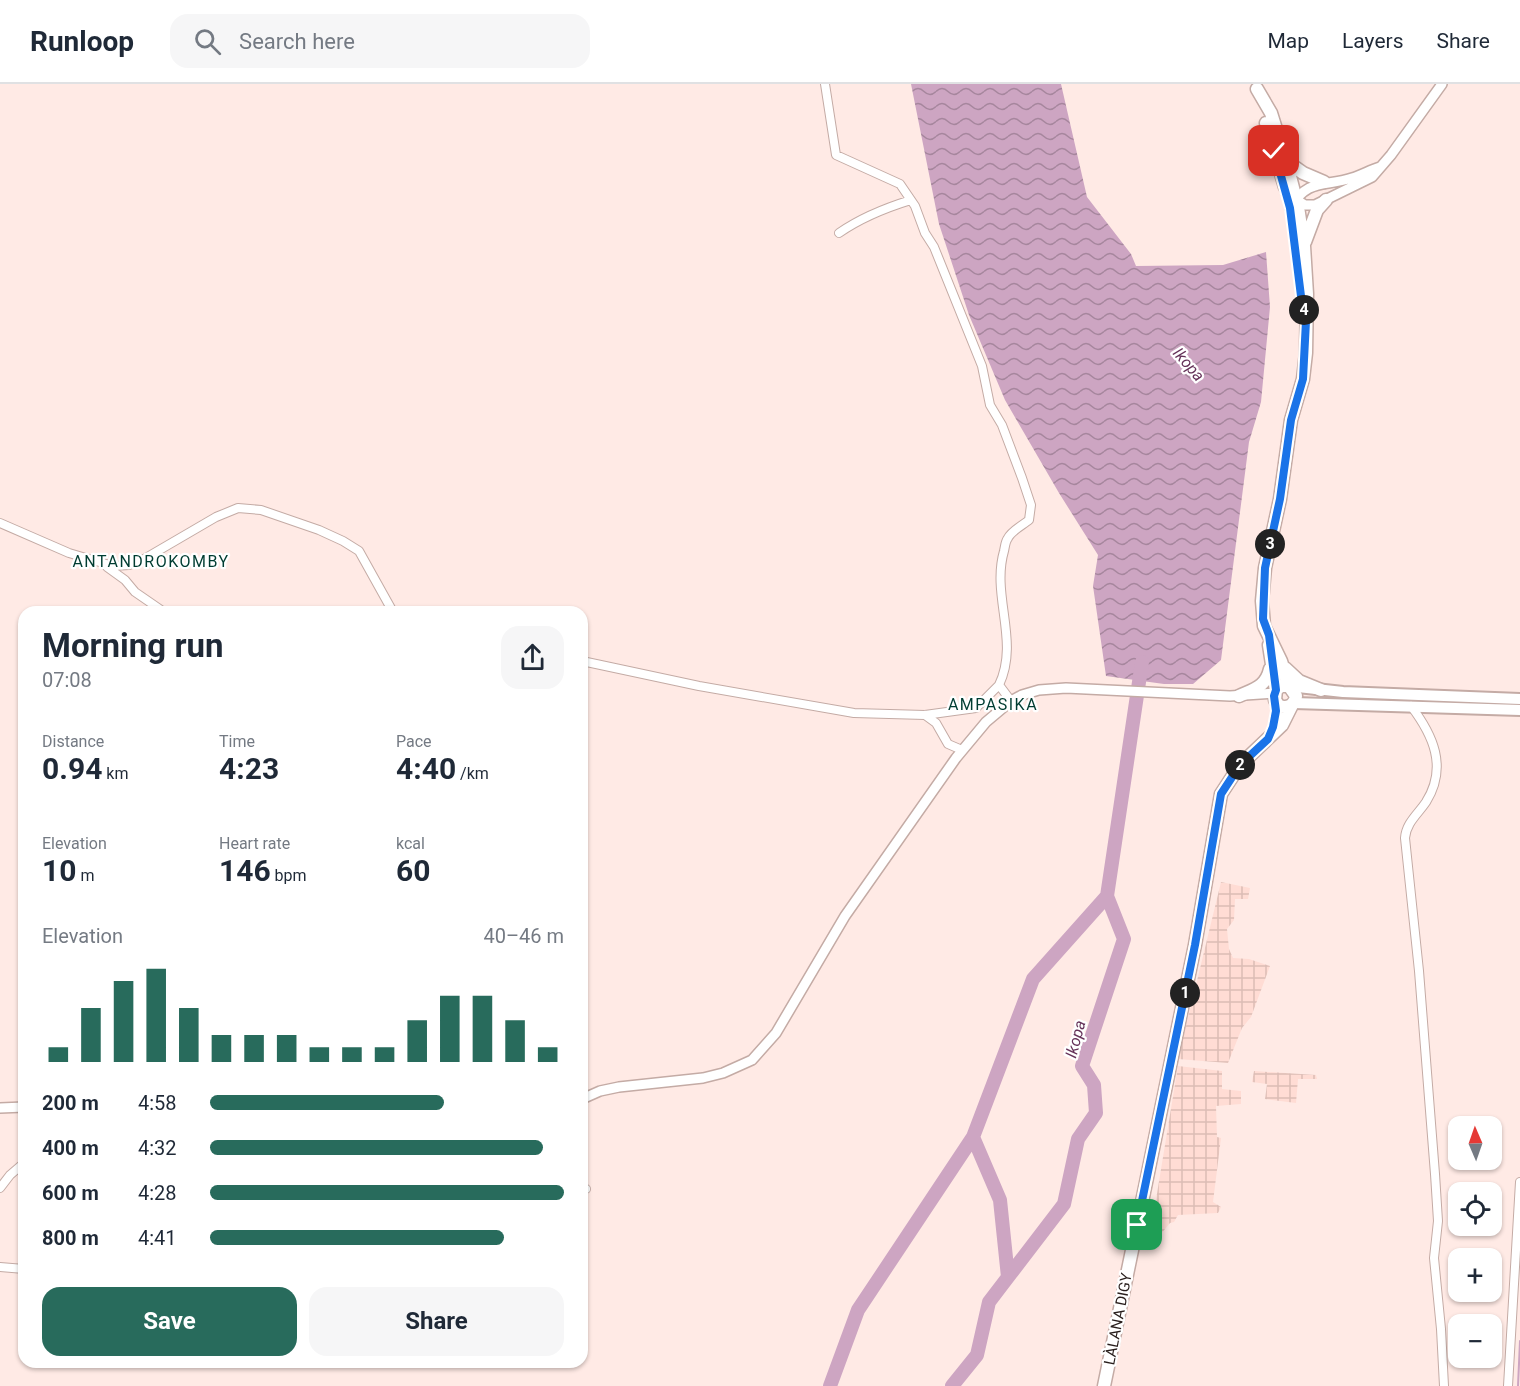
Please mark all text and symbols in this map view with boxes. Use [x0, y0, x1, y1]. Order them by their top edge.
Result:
search box [170, 14, 590, 68]
text: Runloop [30, 25, 134, 58]
icon: search [191, 25, 224, 58]
text: Search here [239, 29, 355, 54]
text: Map [1267, 29, 1309, 53]
text: Layers [1342, 29, 1403, 53]
text: Share [1436, 29, 1490, 53]
pin [1248, 125, 1299, 176]
icon: check [1257, 134, 1290, 167]
pin: 4 [1289, 295, 1319, 325]
text: 4 [1299, 300, 1309, 319]
water label: Ikopa [1169, 344, 1208, 385]
pin: 3 [1255, 529, 1285, 559]
text: 3 [1265, 534, 1275, 553]
district label: ANTANDROKOMBY [72, 552, 230, 571]
text: Morning run [42, 626, 223, 665]
button: share [501, 626, 564, 689]
text: 07:08 [42, 668, 92, 692]
district label: AMPASIKA [948, 695, 1038, 714]
text: Distance [42, 732, 104, 751]
text: Time [219, 732, 255, 751]
text: Pace [396, 732, 432, 751]
pin: 2 [1225, 750, 1255, 780]
text: 0.94 [42, 751, 102, 786]
text: 4:23 [219, 751, 279, 786]
text: 4:40 [396, 751, 456, 786]
text: 2 [1235, 755, 1245, 774]
text: km [102, 764, 128, 783]
text: /km [456, 764, 489, 783]
text: Elevation [42, 834, 107, 853]
text: Heart rate [219, 834, 290, 853]
text: kcal [396, 834, 425, 853]
text: 10 [42, 853, 76, 888]
text: 146 [219, 853, 271, 888]
text: 60 [396, 853, 430, 888]
text: m [76, 866, 94, 885]
text: bpm [271, 866, 307, 885]
text: Elevation [42, 924, 123, 948]
text: 40–46 m [483, 924, 564, 948]
pin: 1 [1170, 978, 1200, 1008]
text: 1 [1180, 983, 1190, 1002]
water label: Ikopa [1061, 1018, 1090, 1060]
text: 200 m [42, 1091, 99, 1115]
text: 4:58 [138, 1091, 177, 1115]
north arrow [1448, 1116, 1502, 1170]
map controls [1448, 1116, 1502, 1368]
text: 400 m [42, 1136, 99, 1160]
text: 4:32 [138, 1136, 177, 1160]
text: 600 m [42, 1181, 99, 1205]
text: 4:28 [138, 1181, 177, 1205]
button: locate [1448, 1182, 1502, 1236]
pin [1111, 1199, 1162, 1250]
icon: arrive [1120, 1208, 1153, 1241]
text: 800 m [42, 1226, 99, 1250]
text: 4:41 [138, 1226, 177, 1250]
button: + [1448, 1248, 1502, 1302]
street label: LÀLANA DIGY [1100, 1271, 1136, 1367]
button: Save [42, 1287, 297, 1356]
button: Share [309, 1287, 564, 1356]
button: − [1448, 1314, 1502, 1368]

